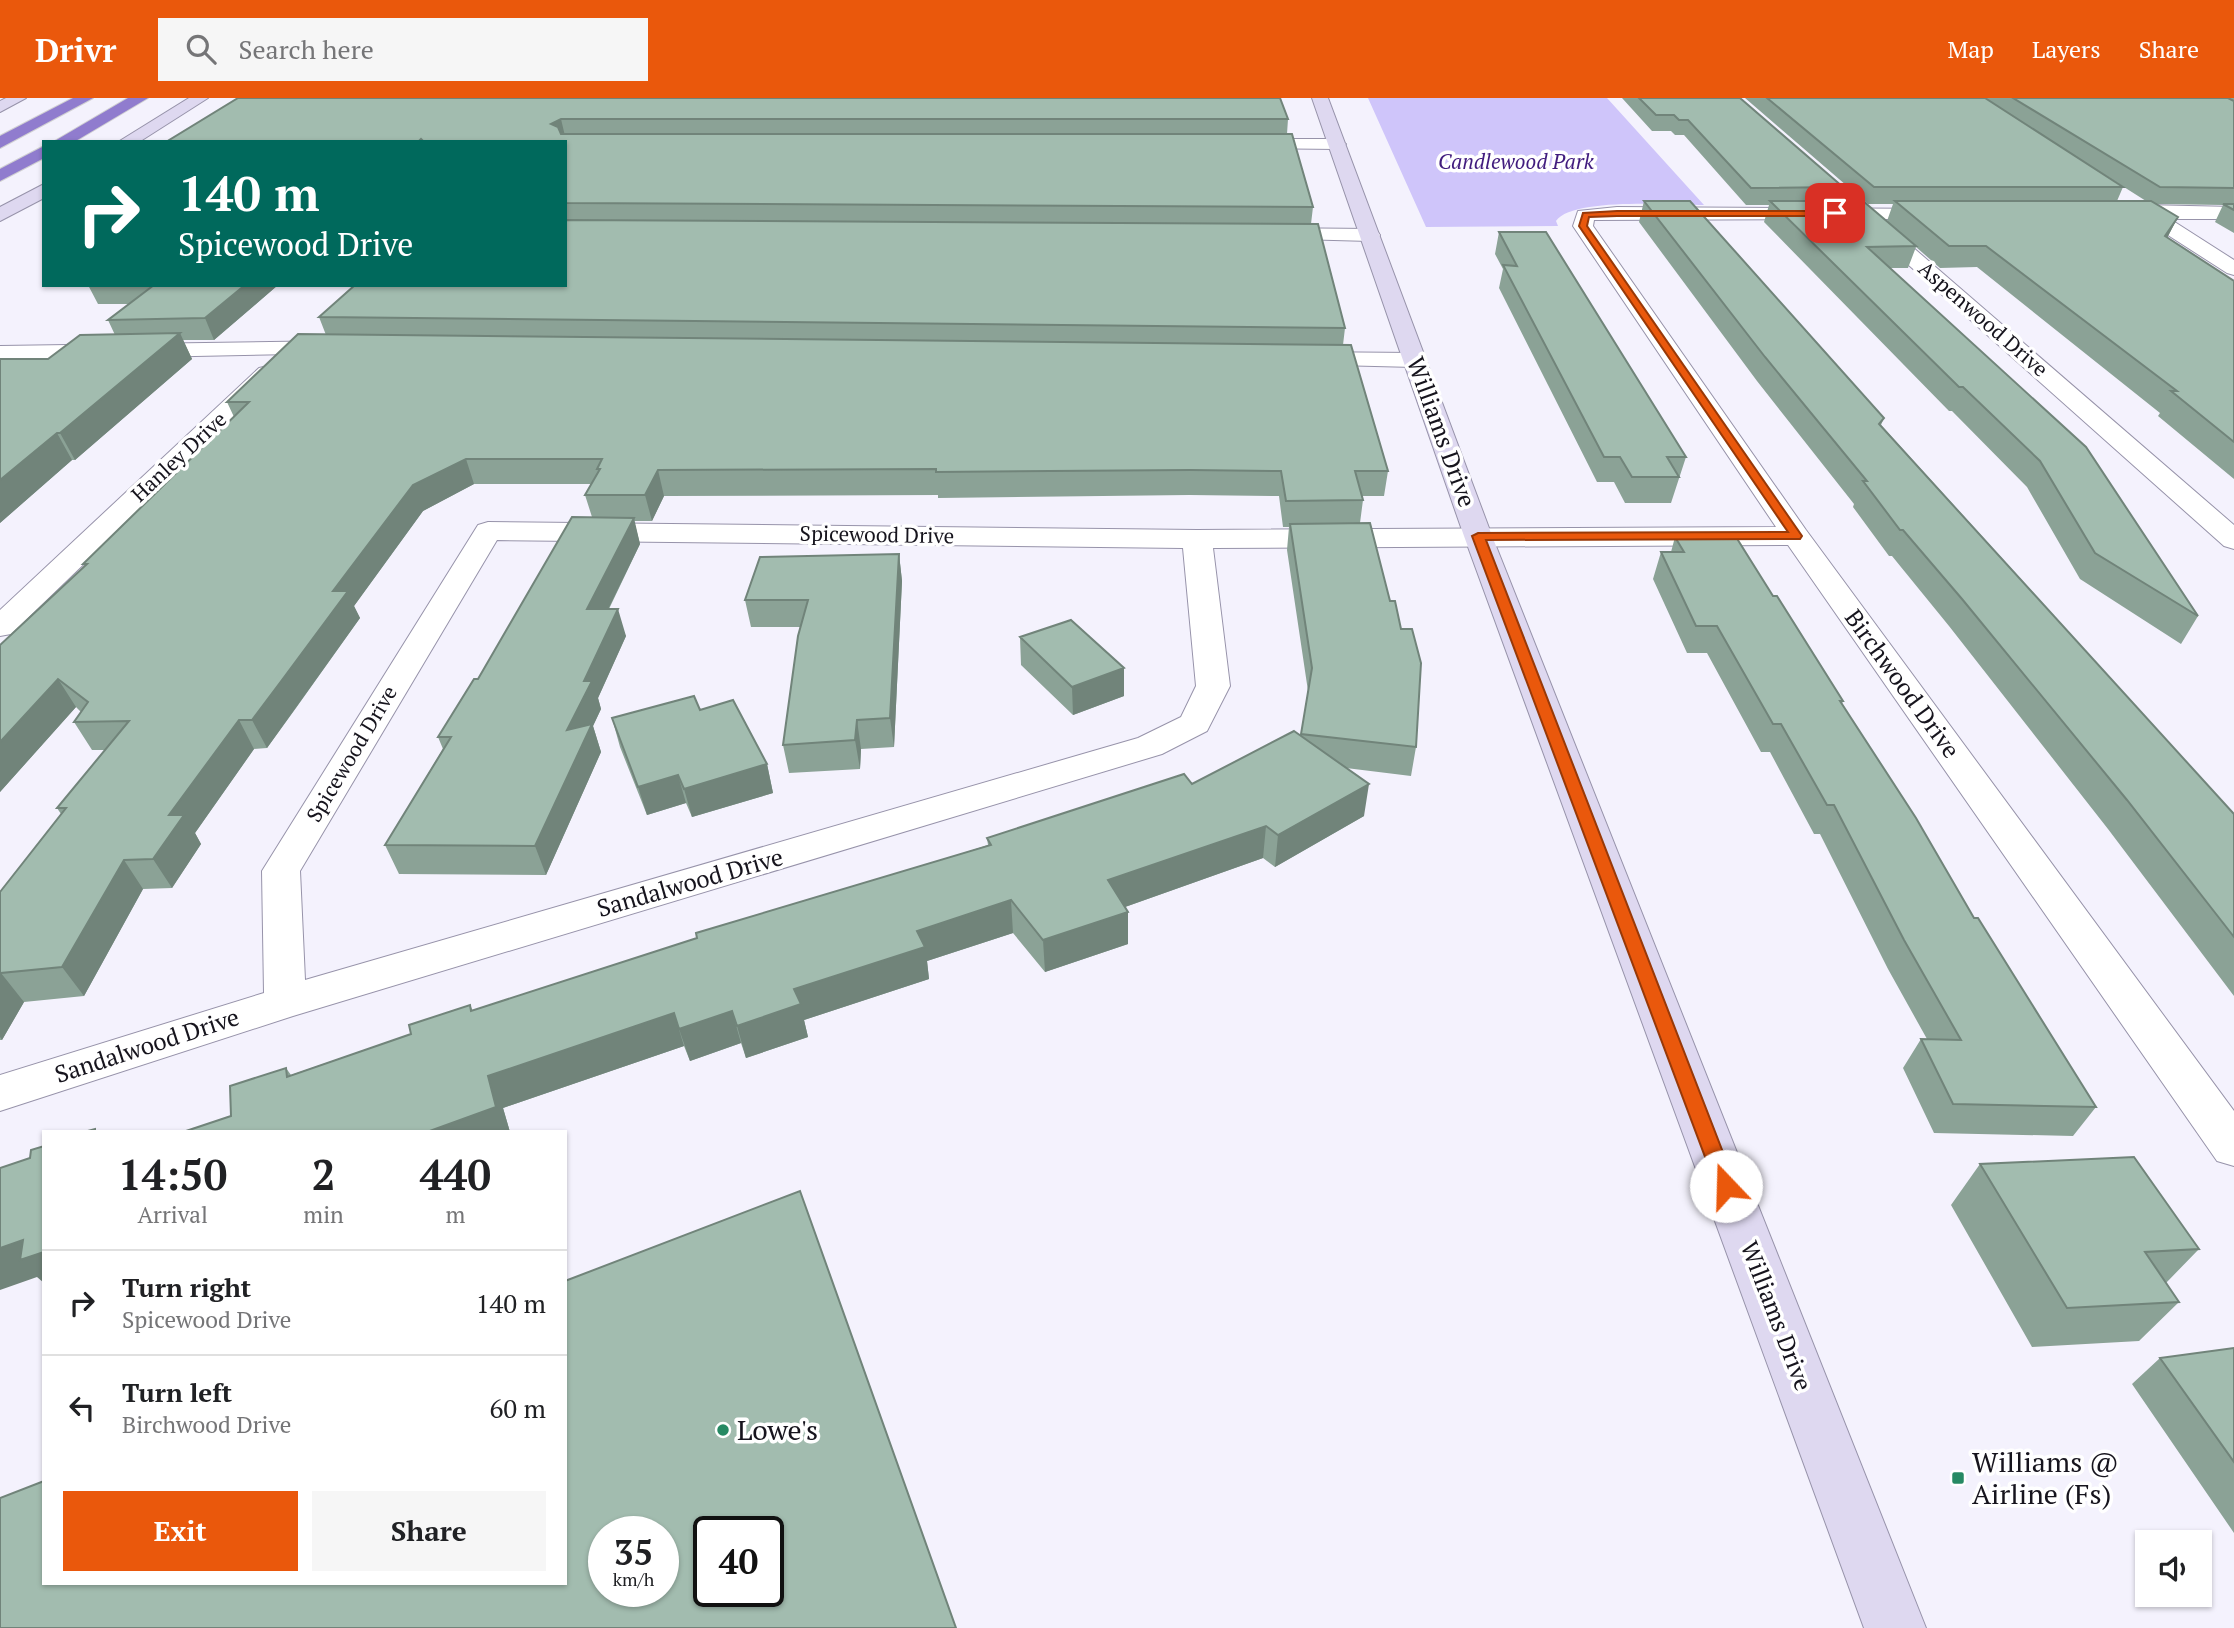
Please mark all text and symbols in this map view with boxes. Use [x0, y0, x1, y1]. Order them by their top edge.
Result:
search box [158, 18, 648, 81]
text: Drivr [35, 28, 116, 71]
icon: search [182, 30, 220, 68]
text: Search here [238, 32, 374, 66]
text: Map [1947, 33, 1994, 65]
text: Layers [2032, 33, 2101, 65]
text: Share [2139, 33, 2199, 65]
park label: Candlewood Park [1438, 147, 1595, 175]
text: 140 m [178, 160, 320, 225]
icon: right [63, 168, 154, 259]
pin [1805, 183, 1865, 243]
icon: arrive [1816, 194, 1854, 232]
text: Spicewood Drive [178, 223, 413, 265]
street label: Aspenwood Drive [1913, 254, 2055, 382]
street label: Williams Drive [1400, 352, 1484, 511]
street label: Hanley Drive [125, 405, 232, 508]
street label: Spicewood Drive [800, 519, 955, 549]
street label: Birchwood Drive [1838, 603, 1968, 764]
street label: Spicewood Drive [299, 680, 403, 827]
street label: Sandalwood Drive [593, 840, 786, 924]
street label: Sandalwood Drive [50, 1000, 243, 1090]
text: 14:50 [118, 1146, 227, 1202]
text: 2 [312, 1146, 335, 1202]
text: 440 [420, 1146, 491, 1202]
position arrow [1689, 1149, 1763, 1223]
text: Arrival [137, 1199, 208, 1230]
text: min [303, 1199, 344, 1230]
text: m [445, 1199, 465, 1230]
street label: Williams Drive [1734, 1236, 1820, 1395]
text: Turn right [122, 1270, 251, 1304]
icon: right [63, 1284, 101, 1322]
text: 140 m [476, 1286, 546, 1320]
text: Spicewood Drive [122, 1304, 291, 1335]
text: Turn left [122, 1375, 232, 1409]
icon: left [63, 1389, 101, 1427]
text: 60 m [490, 1391, 546, 1425]
text: Birchwood Drive [122, 1409, 291, 1440]
place label: Lowe's [737, 1411, 818, 1448]
marker: Lowe's [715, 1422, 731, 1438]
place label: Williams @ Airline (Fs) [1972, 1443, 2119, 1512]
marker: Williams @ Airline (Fs) [1950, 1470, 1966, 1486]
button: Exit [63, 1491, 298, 1571]
button: Share [312, 1491, 546, 1571]
speed limit sign: 40 [693, 1516, 784, 1607]
text: 35 [614, 1529, 653, 1575]
map controls [2135, 1530, 2212, 1607]
button: sound [2135, 1530, 2212, 1607]
text: km/h [613, 1567, 654, 1591]

